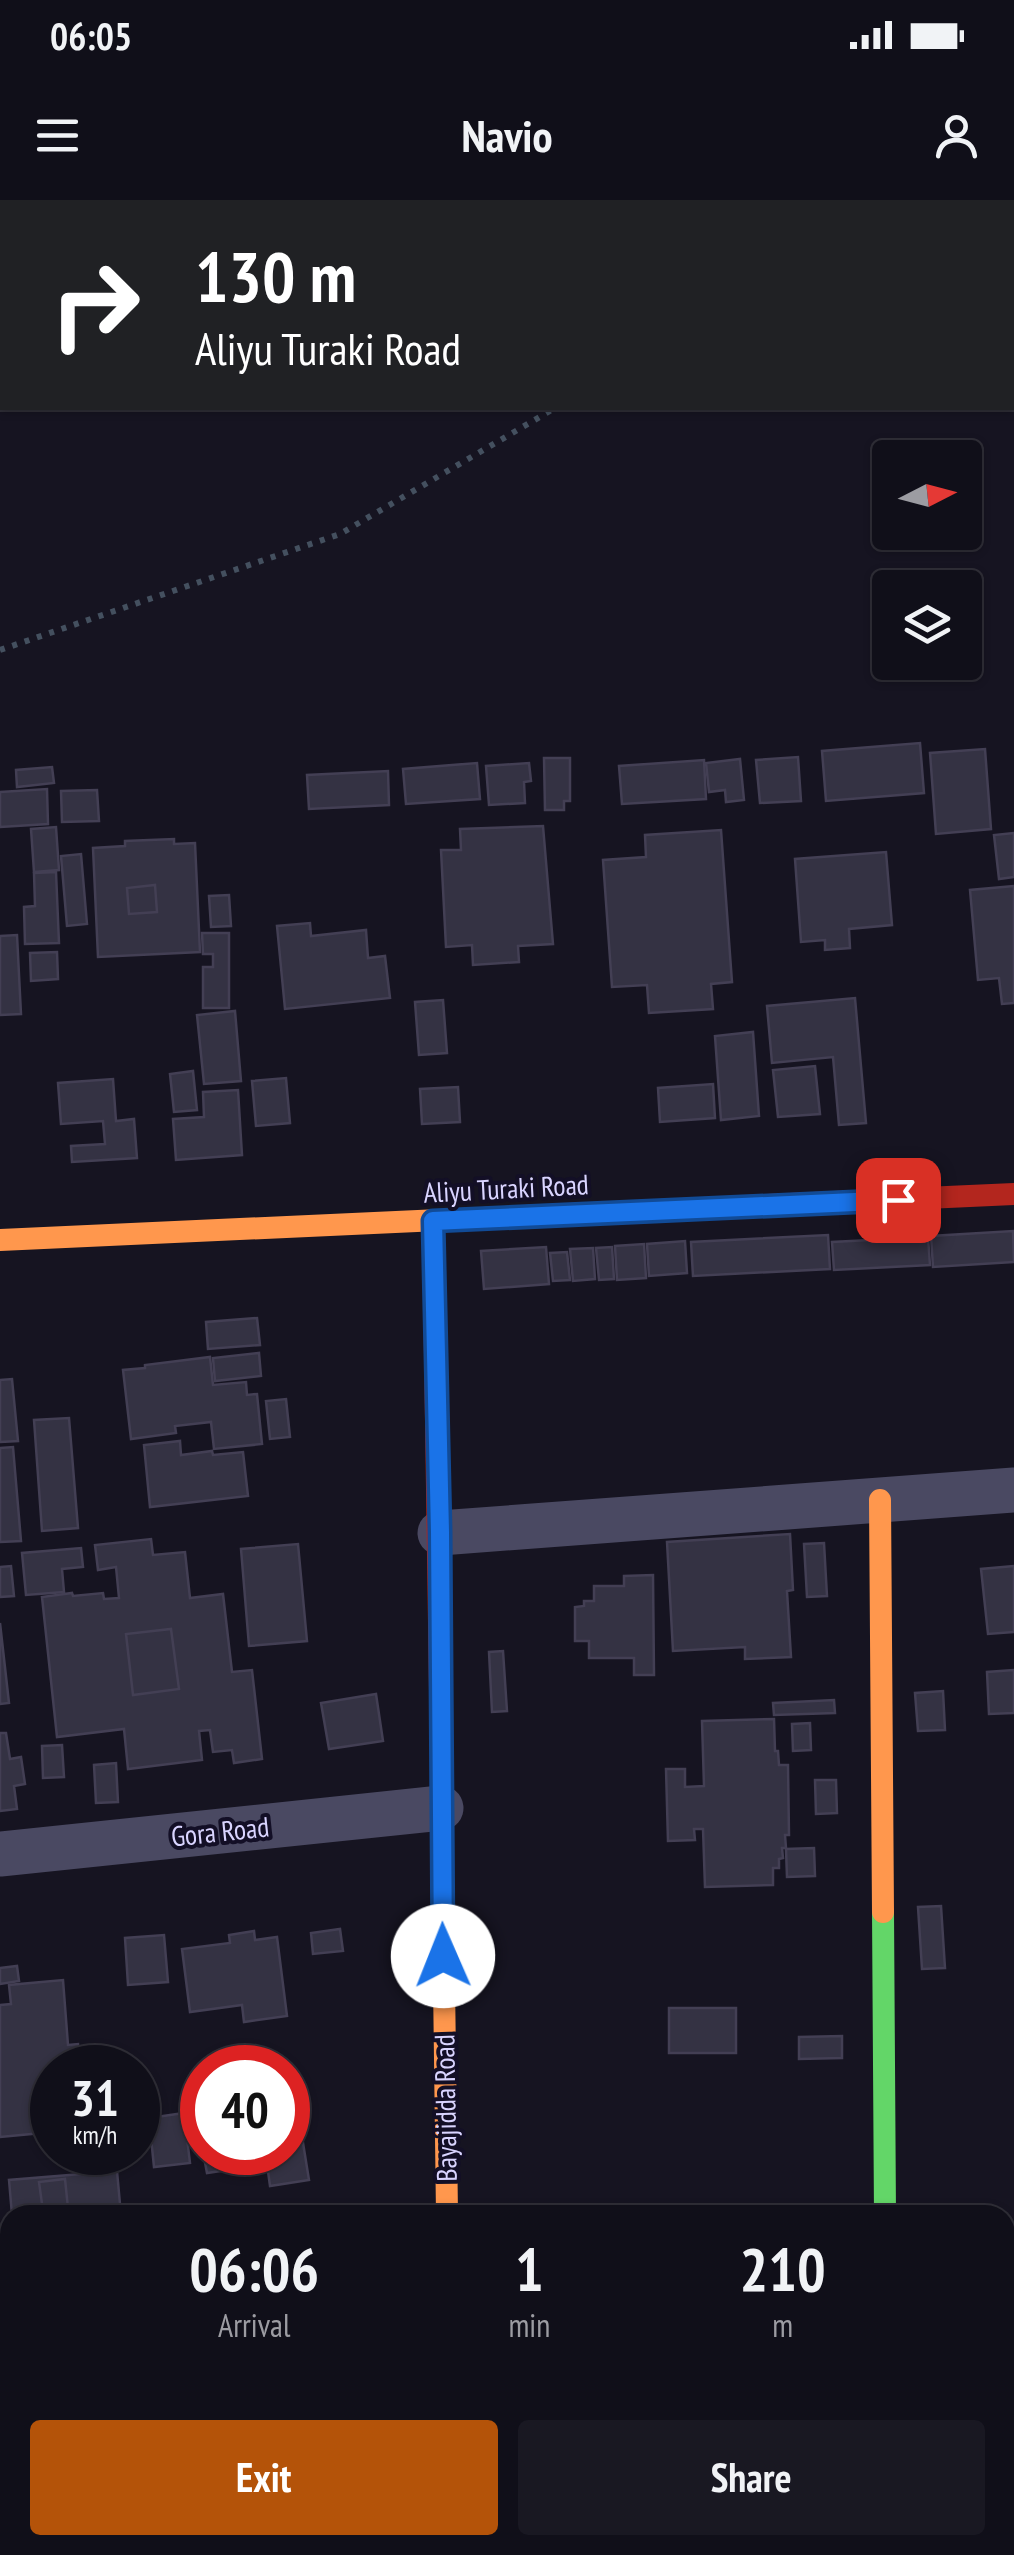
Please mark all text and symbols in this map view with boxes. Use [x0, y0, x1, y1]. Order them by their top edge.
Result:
text: 06:05 [50, 11, 132, 60]
text: Navio [462, 106, 553, 164]
icon: menu [30, 108, 85, 163]
icon: person [929, 108, 984, 163]
text: 130 m [195, 231, 356, 321]
icon: right [30, 240, 160, 370]
text: Aliyu Turaki Road [195, 319, 461, 377]
north arrow [872, 440, 982, 550]
map controls [872, 440, 982, 680]
button: layers [872, 570, 982, 680]
pin [856, 1158, 941, 1243]
street label: Aliyu Turaki Road [422, 1165, 590, 1211]
icon: arrive [871, 1173, 926, 1228]
street label: Gora Road [169, 1807, 271, 1855]
position arrow [391, 1904, 495, 2008]
street label: Bayajidda Road [425, 2034, 465, 2182]
speed limit sign: 40 [180, 2045, 310, 2175]
text: 31 [71, 2065, 119, 2130]
text: km/h [73, 2119, 117, 2151]
text: 06:06 [189, 2230, 319, 2308]
text: 1 [515, 2230, 544, 2308]
text: 210 [740, 2230, 826, 2308]
text: Arrival [218, 2304, 290, 2346]
text: min [508, 2304, 550, 2346]
text: m [772, 2304, 793, 2346]
button: Exit [30, 2420, 498, 2535]
button: Share [518, 2420, 985, 2535]

